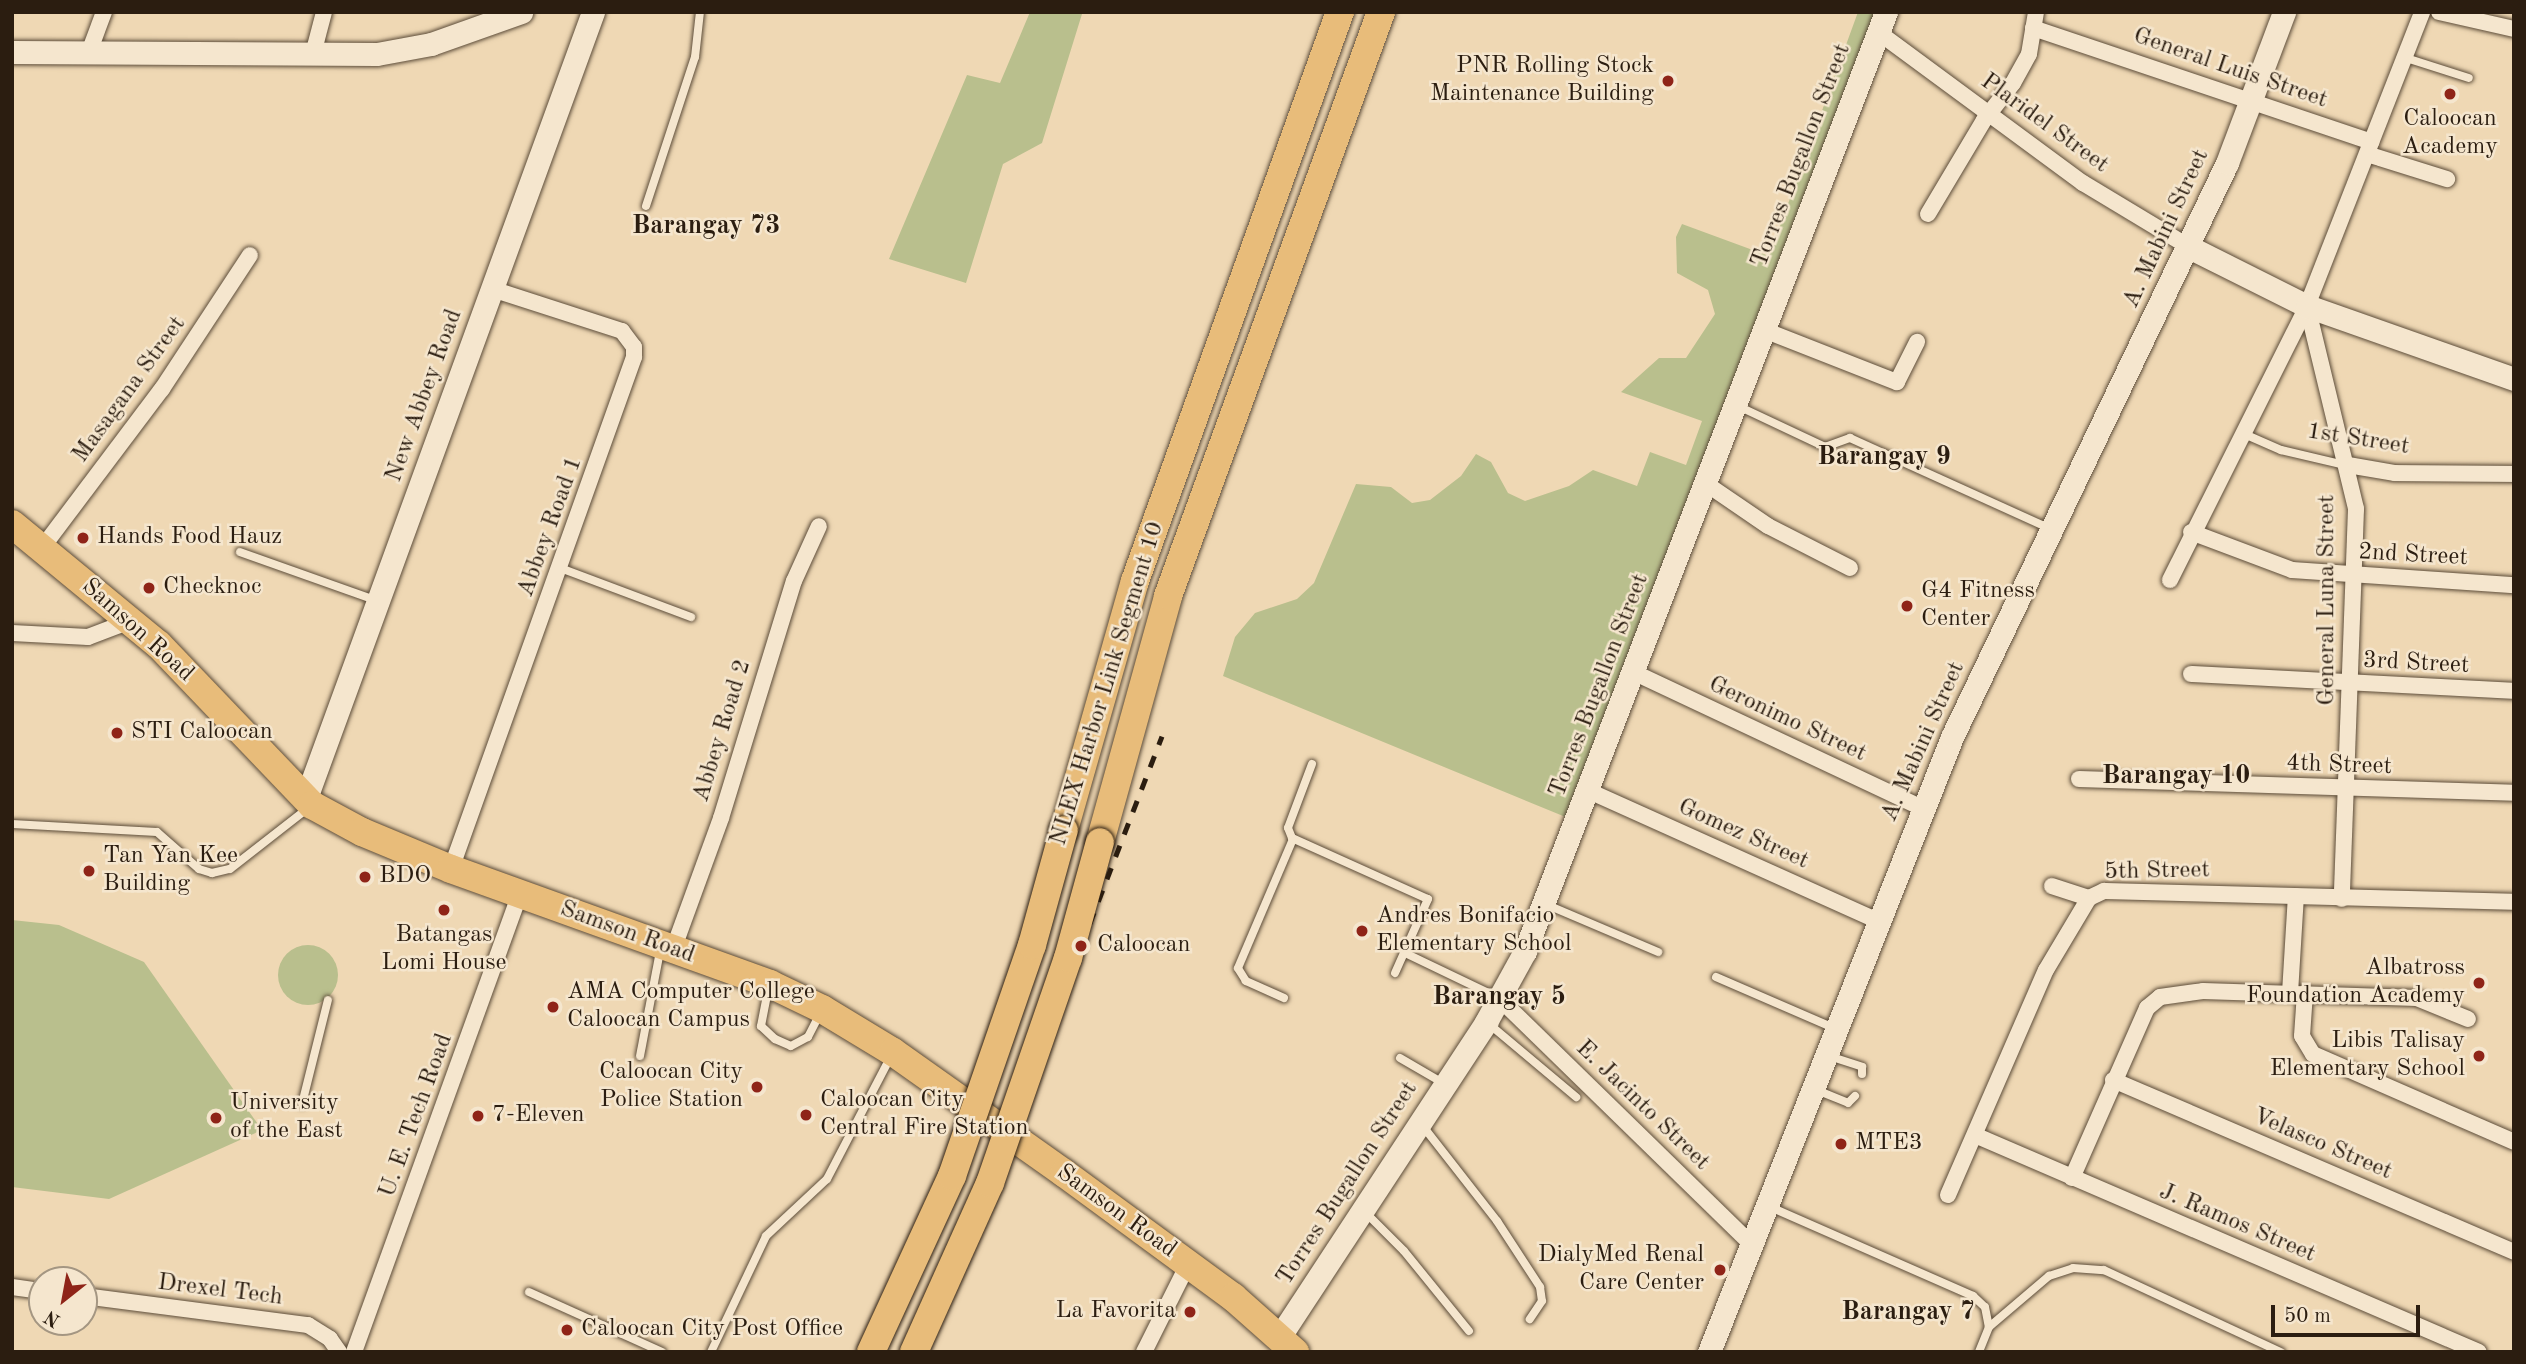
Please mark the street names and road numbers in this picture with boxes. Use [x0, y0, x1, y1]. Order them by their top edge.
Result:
street label: General Luis Street [2129, 22, 2331, 116]
street label: Torres Bugallon Street [1746, 40, 1858, 272]
street label: Plaridel Street [1974, 68, 2114, 180]
street label: A. Mabini Street [2118, 145, 2216, 313]
street label: New Abbey Road [380, 306, 470, 486]
street label: Masagana Street [67, 311, 193, 469]
street label: 1st Street [2305, 418, 2411, 462]
street label: Abbey Road 1 [512, 453, 590, 601]
street label: General Luna Street [2314, 494, 2342, 706]
street label: NLEX Harbor Link Segment 10 [1045, 519, 1171, 849]
street label: 2nd Street [2357, 539, 2469, 573]
street label: Torres Bugallon Street [1544, 570, 1656, 802]
street label: Samson Road [75, 573, 199, 689]
street label: 3rd Street [2362, 647, 2470, 681]
street label: Abbey Road 2 [688, 656, 758, 806]
street label: A. Mabini Street [1876, 657, 1972, 827]
street label: Geronimo Street [1704, 671, 1870, 769]
street label: 4th Street [2286, 750, 2392, 782]
street label: Gomez Street [1673, 793, 1813, 877]
street label: 5th Street [2104, 857, 2210, 887]
street label: Samson Road [556, 895, 698, 971]
street label: U. E. Tech Road [374, 1030, 460, 1202]
street label: E. Jacinto Street [1569, 1035, 1715, 1177]
street label: Torres Bugallon Street [1271, 1077, 1425, 1291]
street label: Velasco Street [2248, 1103, 2396, 1187]
street label: Samson Road [1050, 1159, 1182, 1265]
street label: J. Ramos Street [2154, 1178, 2320, 1270]
street label: Drexel Tech [156, 1269, 284, 1313]

